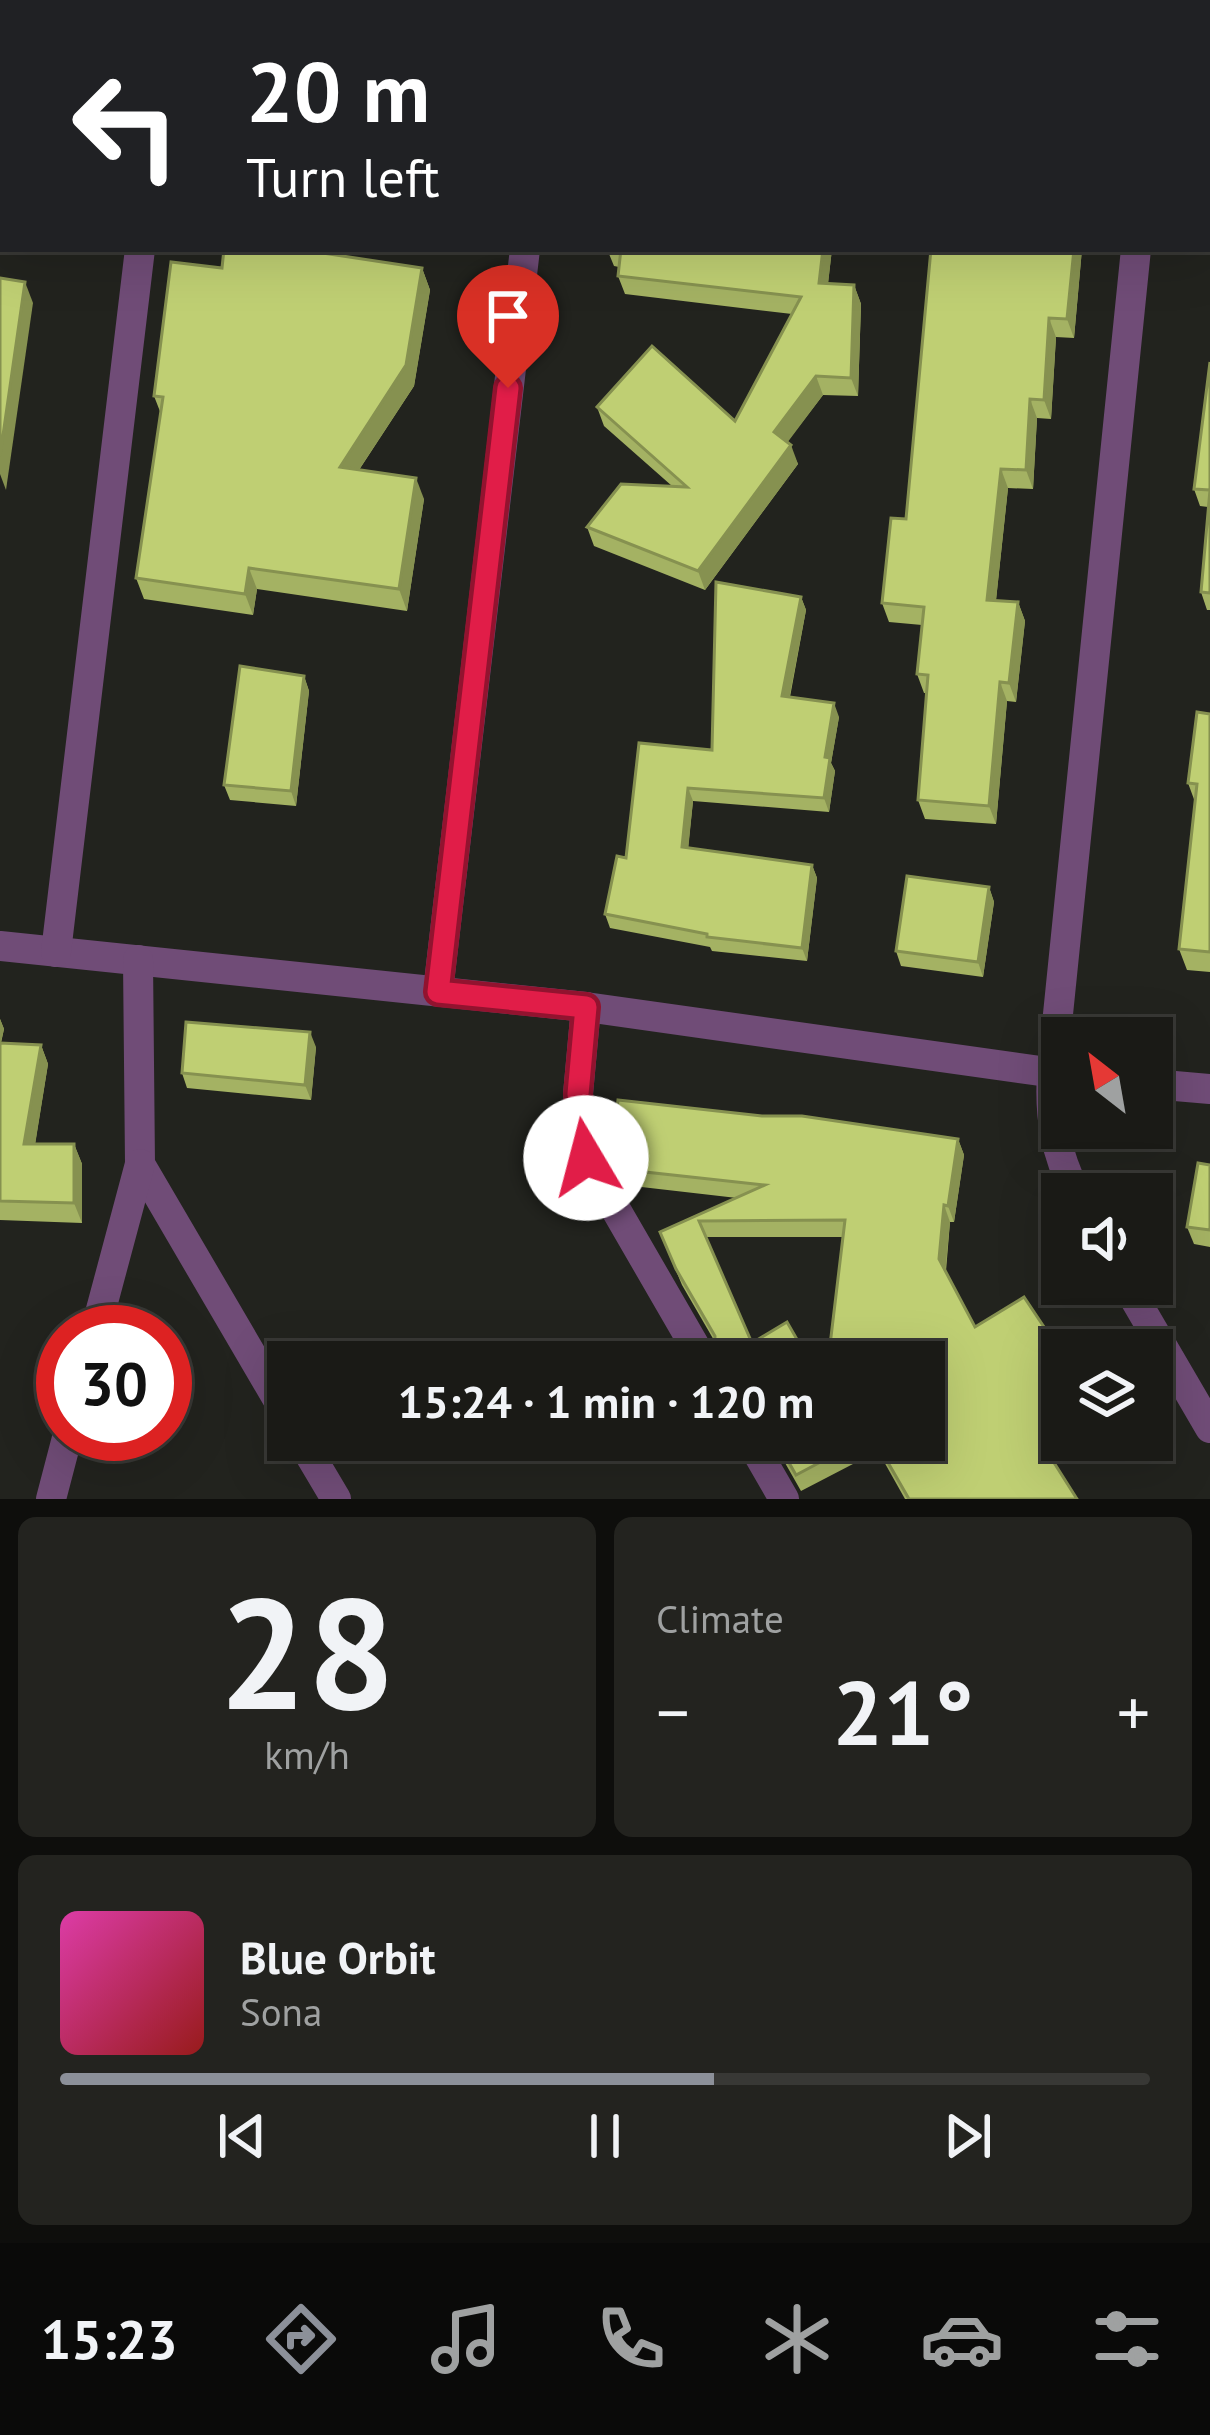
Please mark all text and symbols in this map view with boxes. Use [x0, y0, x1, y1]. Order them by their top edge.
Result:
text: 20 m [246, 36, 430, 145]
icon: left [48, 48, 204, 204]
text: Turn left [246, 142, 440, 212]
pin [457, 265, 559, 388]
icon: arrive [475, 283, 541, 349]
north arrow [1041, 1017, 1173, 1149]
map controls [1041, 1017, 1173, 1461]
position arrow [523, 1095, 649, 1221]
button: sound [1041, 1173, 1173, 1305]
speed limit sign: 30 [36, 1305, 192, 1461]
button: layers [1041, 1329, 1173, 1461]
text: 15:24 · 1 min · 120 m [398, 1372, 814, 1430]
text: 28 [219, 1550, 395, 1752]
text: Climate [656, 1593, 784, 1644]
text: 21° [832, 1653, 974, 1770]
text: − [656, 1669, 689, 1754]
text: + [1117, 1669, 1150, 1754]
text: km/h [264, 1729, 350, 1780]
text: Blue Orbit [240, 1928, 436, 1986]
text: Sona [240, 1986, 322, 2037]
icon: previous [209, 2103, 275, 2169]
icon: pause [572, 2103, 638, 2169]
icon: next [935, 2103, 1001, 2169]
icon: directions [259, 2297, 343, 2381]
icon: music [424, 2297, 508, 2381]
icon: phone [589, 2297, 673, 2381]
icon: climate [755, 2297, 839, 2381]
icon: car [920, 2297, 1004, 2381]
icon: filters [1085, 2297, 1169, 2381]
text: 15:23 [41, 2304, 178, 2374]

